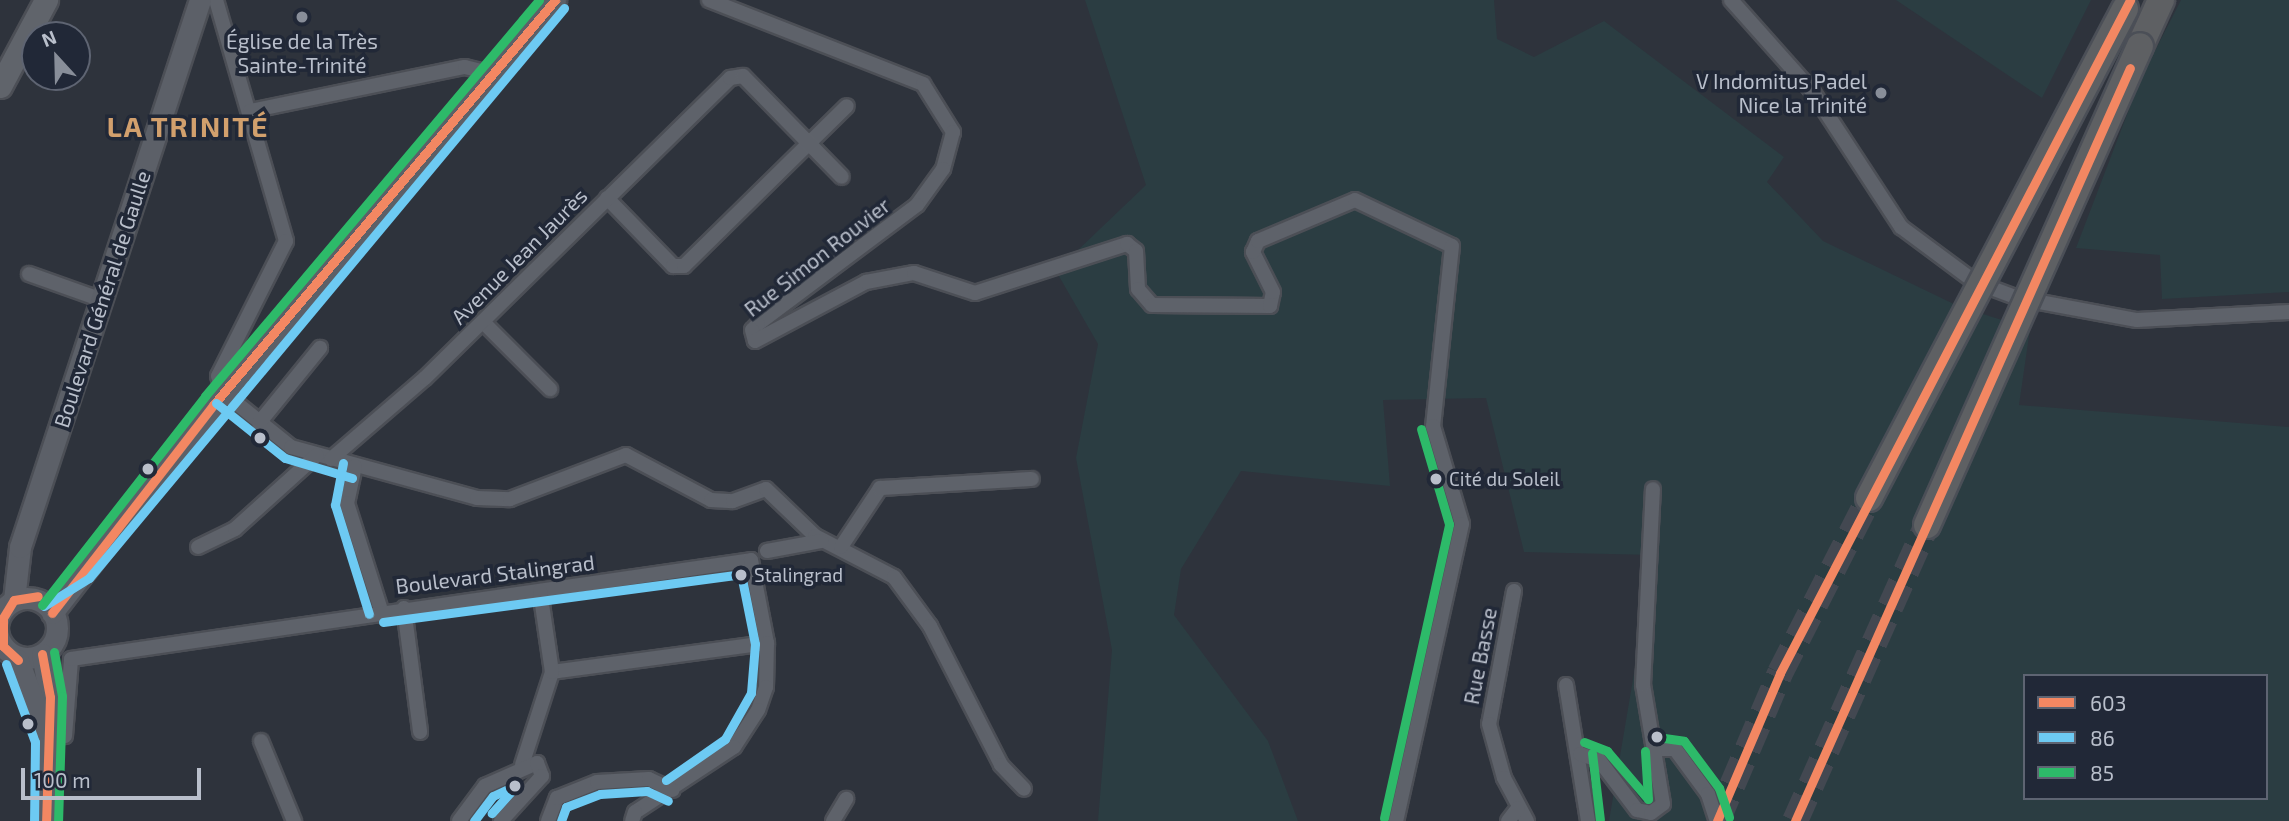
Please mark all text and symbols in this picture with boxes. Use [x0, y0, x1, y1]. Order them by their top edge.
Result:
marker: Église de la Très Sainte-Trinité [294, 9, 310, 25]
north arrow [21, 21, 91, 91]
text: N [38, 25, 59, 51]
place label: Église de la Très Sainte-Trinité [226, 28, 378, 78]
place label: V Indomitus Padel Nice la Trinité [1696, 68, 1867, 118]
marker: V Indomitus Padel Nice la Trinité [1873, 85, 1889, 101]
district label: LA TRINITÉ [107, 109, 269, 143]
street label: Boulevard Général de Gaulle [48, 167, 156, 431]
street label: Avenue Jean Jaurès [446, 183, 592, 329]
street label: Rue Simon Rouvier [739, 192, 895, 322]
unlabelled marker [253, 431, 267, 445]
unlabelled marker [141, 462, 155, 476]
place label: Cité du Soleil [1449, 468, 1560, 490]
marker: Cité du Soleil [1429, 472, 1443, 486]
street label: Boulevard Stalingrad [394, 549, 596, 599]
place label: Stalingrad [754, 564, 843, 586]
marker: Stalingrad [734, 568, 748, 582]
street label: Rue Basse [1458, 605, 1502, 707]
legend [2023, 674, 2268, 800]
text: 603 [2090, 690, 2126, 715]
unlabelled marker [21, 717, 35, 731]
text: 86 [2090, 725, 2115, 750]
unlabelled marker [1650, 730, 1664, 744]
scale bar [24, 754, 205, 798]
text: 85 [2090, 760, 2114, 785]
text: 100 m [34, 767, 91, 792]
unlabelled marker [508, 779, 522, 793]

